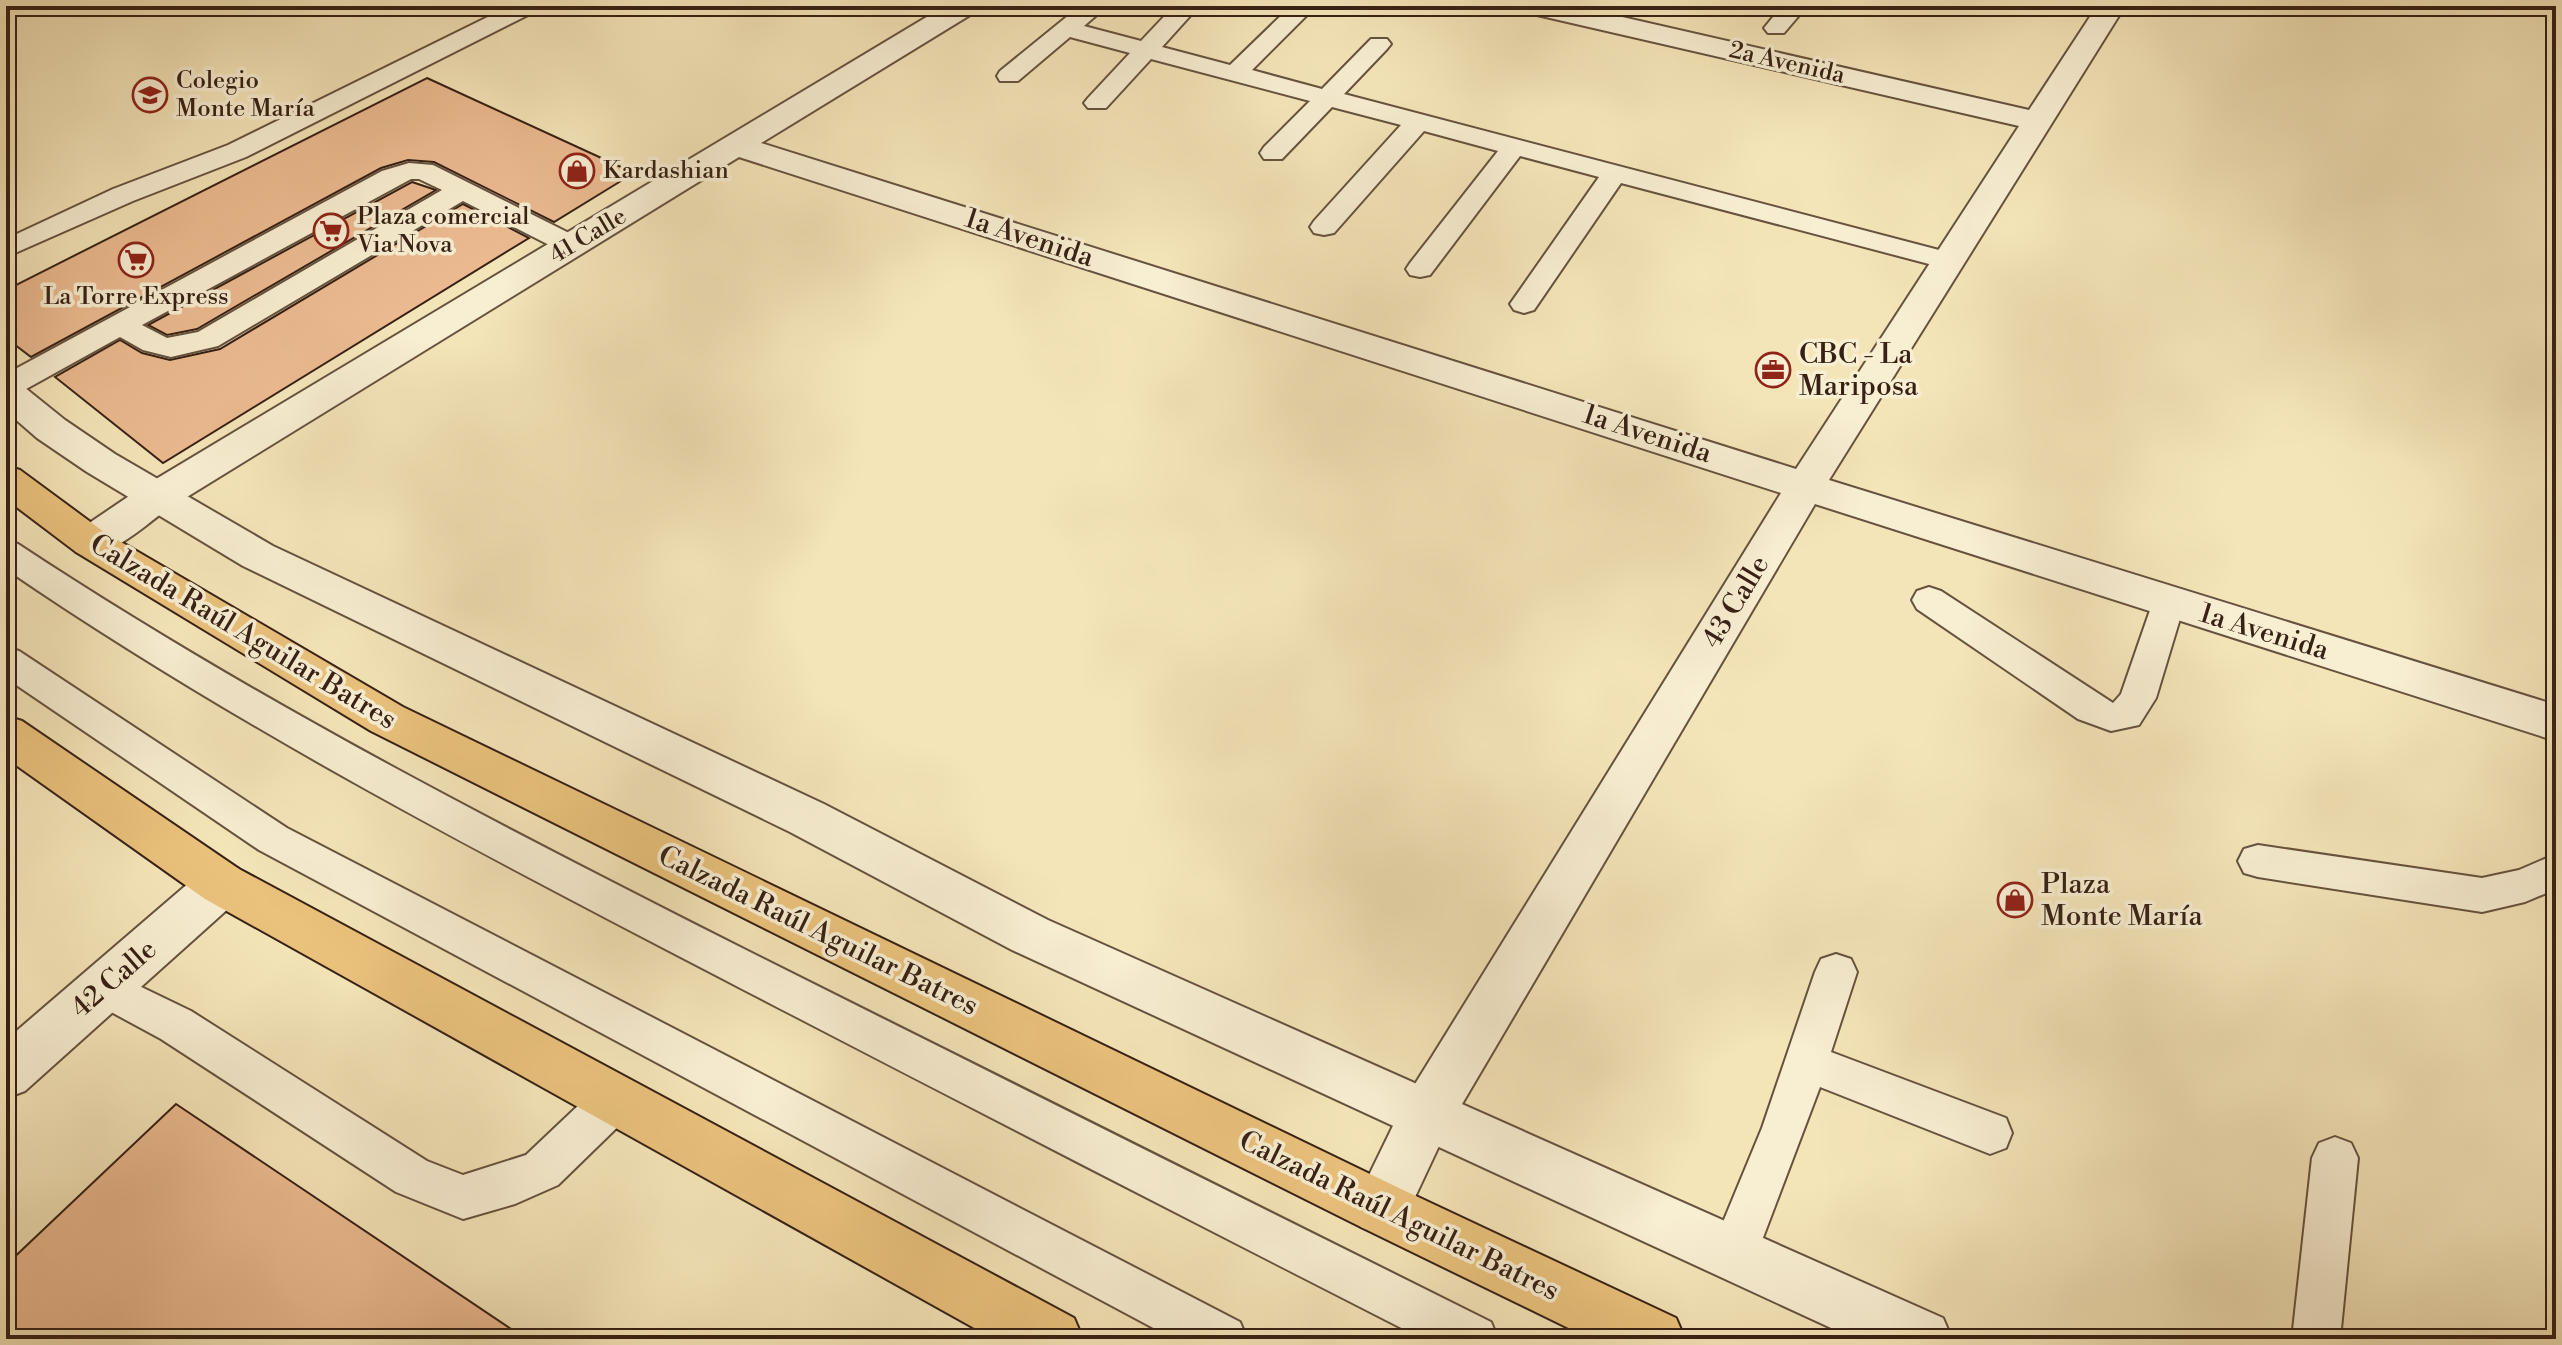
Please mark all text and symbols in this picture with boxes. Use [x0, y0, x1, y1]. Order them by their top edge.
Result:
street label: 2a Avenida [1726, 35, 1849, 91]
place label: Colegio Monte María [176, 66, 316, 124]
school or university icon: Colegio Monte María [131, 76, 169, 114]
shop icon: Kardashian [558, 152, 596, 190]
place label: Kardashian [603, 156, 729, 186]
street label: 41 Calle [544, 201, 632, 271]
street label: 1a Avenida [960, 201, 1099, 276]
place label: Plaza comercial Via Nova [356, 202, 529, 260]
supermarket icon: Plaza comercial Via Nova [312, 212, 350, 250]
supermarket icon: La Torre Express [117, 241, 155, 279]
place label: La Torre Express [43, 282, 229, 312]
place label: CBC - La Mariposa [1799, 337, 1919, 404]
office icon: CBC - La Mariposa [1754, 351, 1792, 389]
street label: 1a Avenida [1578, 397, 1717, 472]
street label: Calzada Raúl Aguilar Batres [83, 527, 403, 737]
street label: 43 Calle [1695, 549, 1777, 655]
street label: 1a Avenida [2195, 596, 2334, 668]
street label: Calzada Raúl Aguilar Batres [652, 838, 984, 1024]
place label: Plaza Monte María [2041, 867, 2204, 934]
shop icon: Plaza Monte María [1996, 881, 2034, 919]
street label: 42 Calle [64, 932, 164, 1026]
street label: Calzada Raúl Aguilar Batres [1233, 1123, 1565, 1309]

